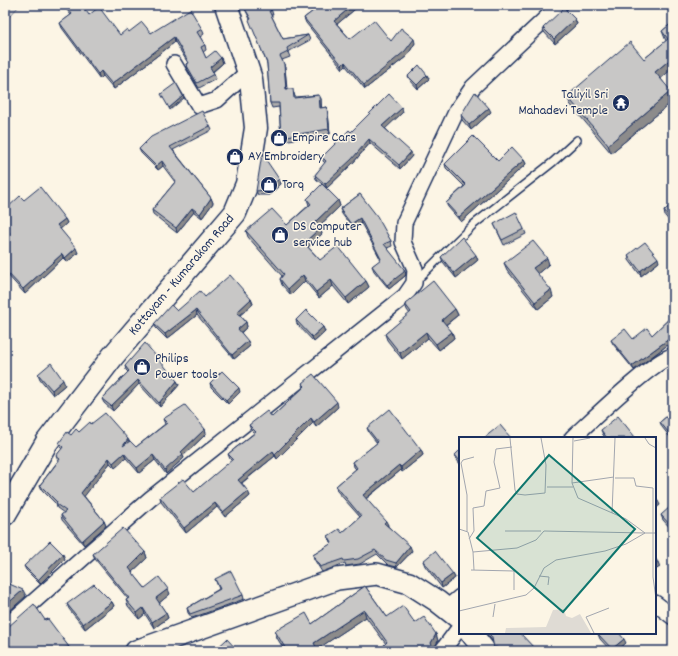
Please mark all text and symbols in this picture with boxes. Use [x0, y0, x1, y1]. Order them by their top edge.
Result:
place label: Taliyil Sri Mahadevi Temple [519, 85, 608, 121]
temple icon: Taliyil Sri Mahadevi Temple [611, 93, 631, 113]
shop icon: Empire Cars [269, 128, 289, 148]
place label: Empire Cars [292, 128, 356, 148]
shop icon: AY Embroidery [225, 147, 245, 167]
place label: AY Embroidery [248, 147, 324, 167]
shop icon: Torq [259, 175, 279, 195]
place label: Torq [282, 175, 304, 195]
street label: Kottayam - Kumarakom Road [124, 210, 240, 340]
place label: DS Computer service hub [293, 217, 362, 253]
shop icon: DS Computer service hub [270, 225, 290, 245]
place label: Philips Power tools [155, 349, 218, 385]
shop icon: Philips Power tools [132, 357, 152, 377]
inset map [459, 437, 656, 634]

